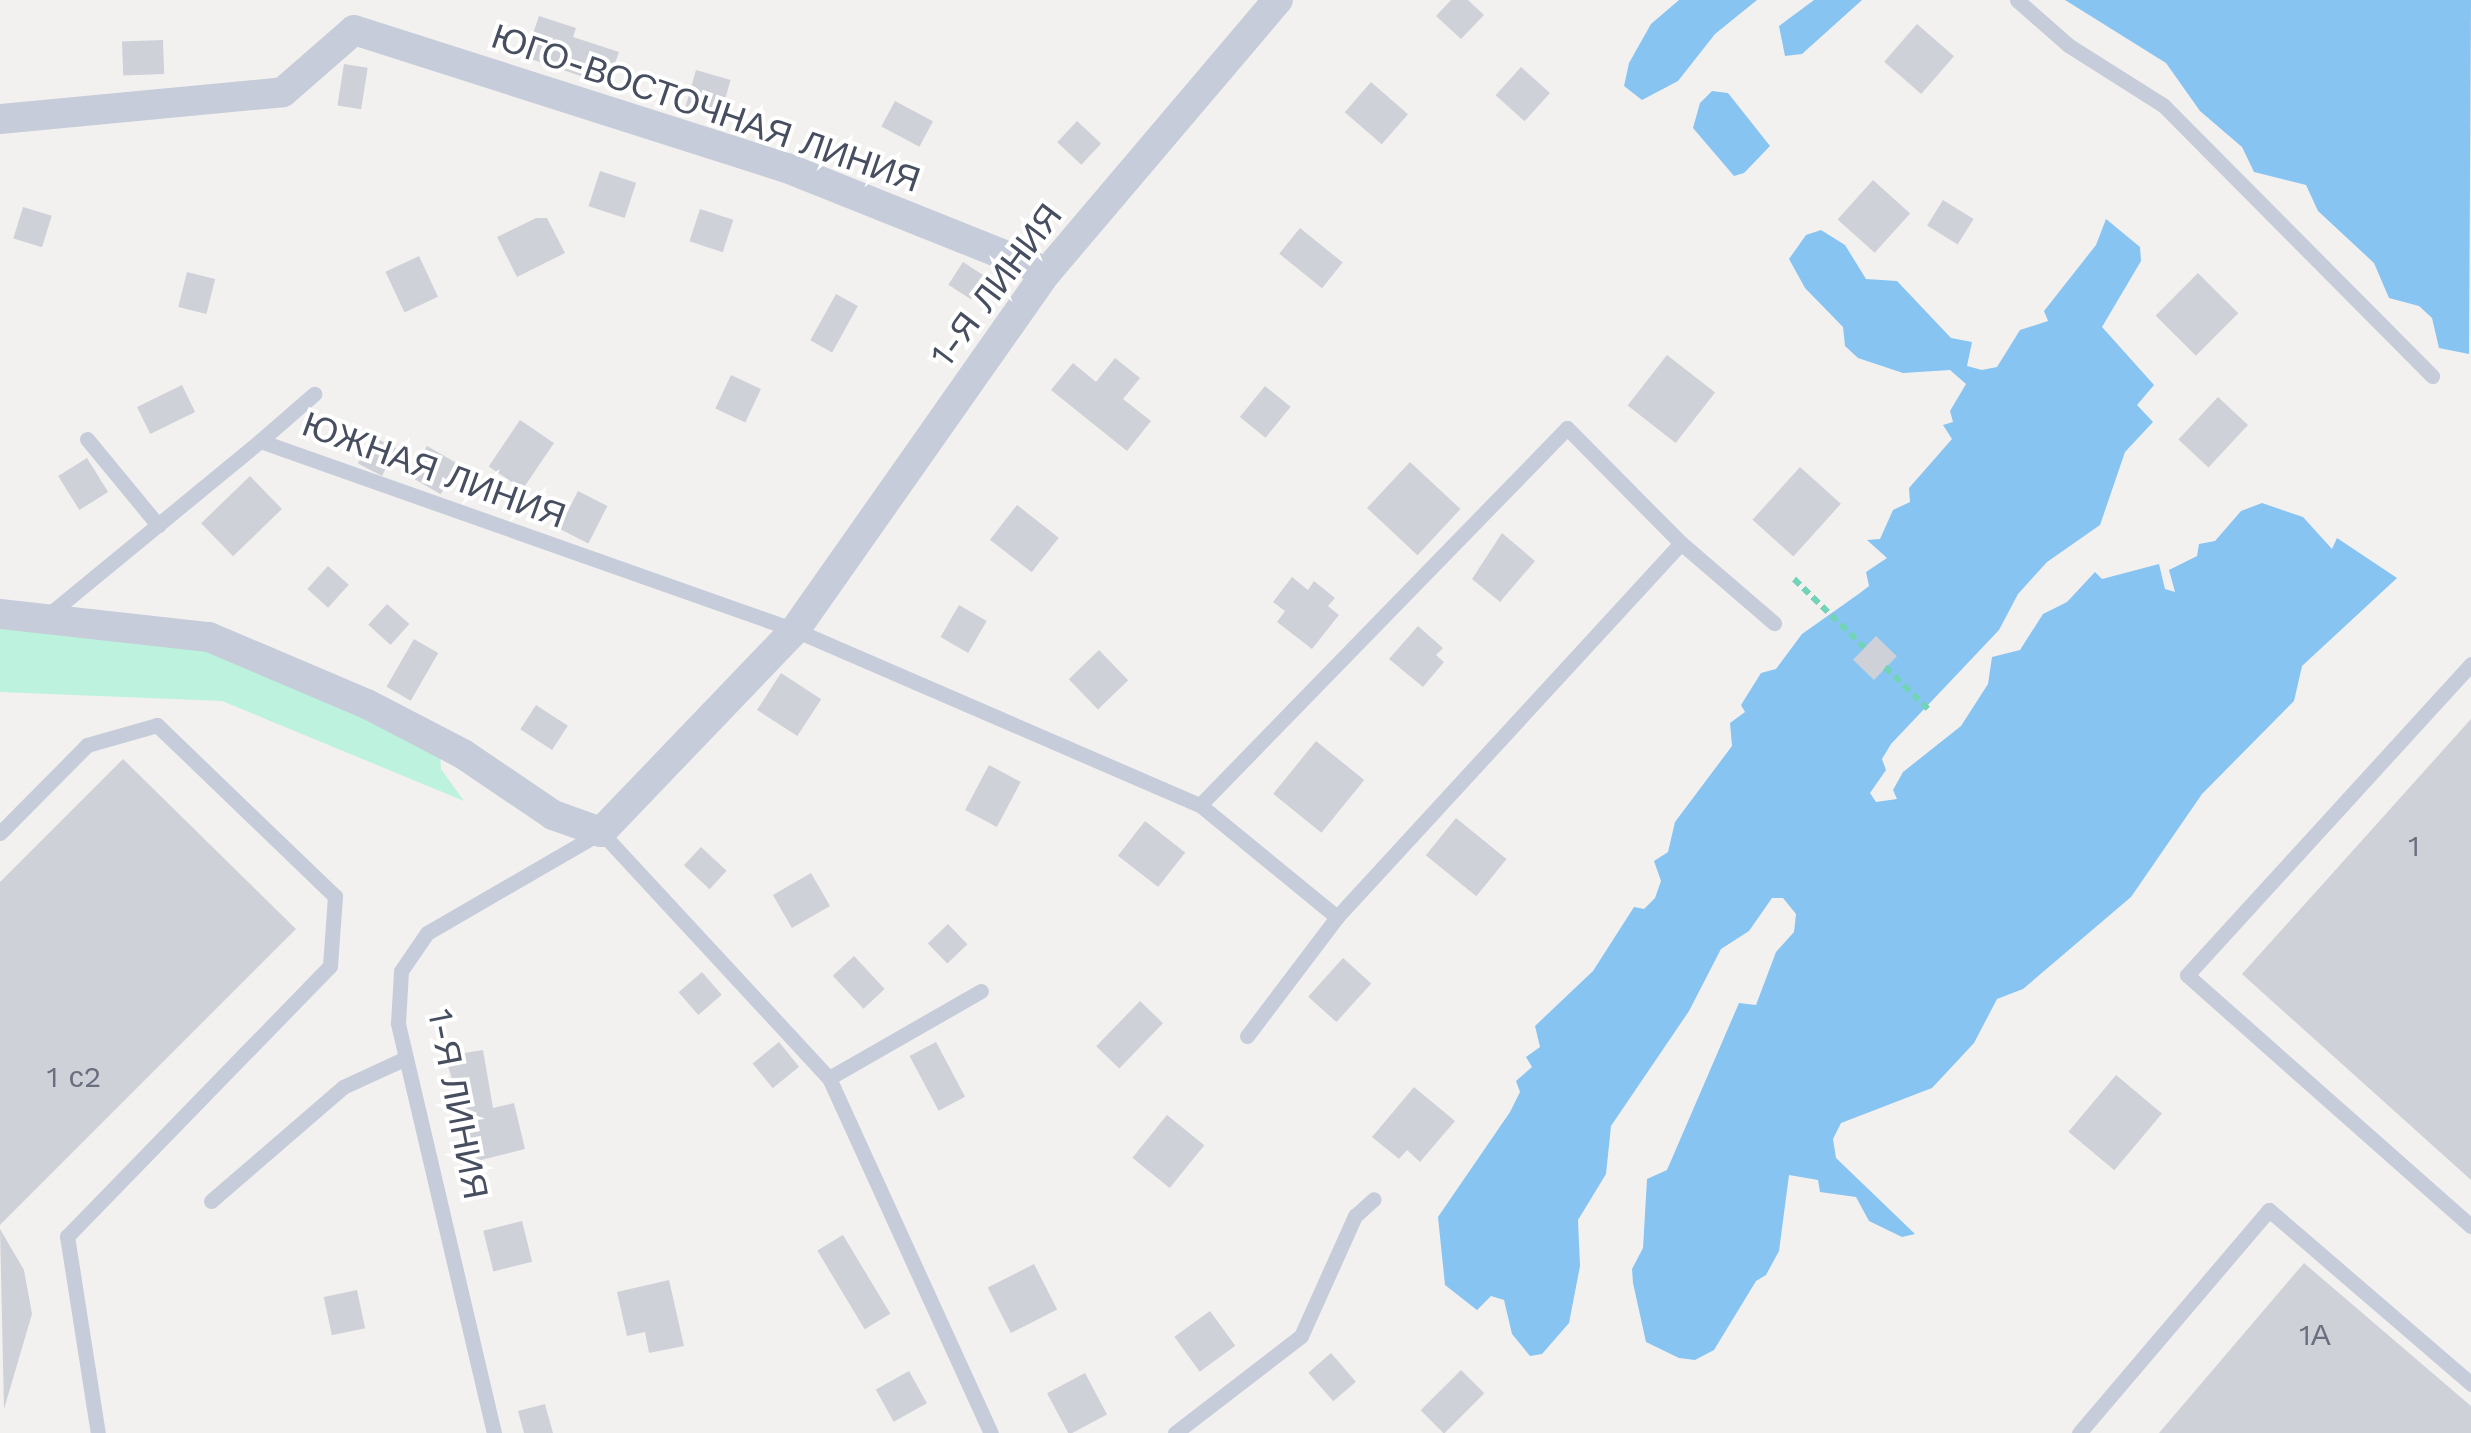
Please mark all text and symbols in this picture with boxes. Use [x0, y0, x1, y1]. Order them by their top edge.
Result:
street label: ЮГО-ВОСТОЧНАЯ ЛИНИЯ [486, 15, 926, 201]
street label: 1-Я ЛИНИЯ [921, 195, 1071, 375]
street label: ЮЖНАЯ ЛИНИЯ [297, 403, 571, 537]
house number: 1 [2408, 828, 2420, 864]
street label: 1-Я ЛИНИЯ [419, 1005, 497, 1203]
house number: 1 с2 [47, 1059, 101, 1095]
house number: 1А [2299, 1317, 2331, 1353]

